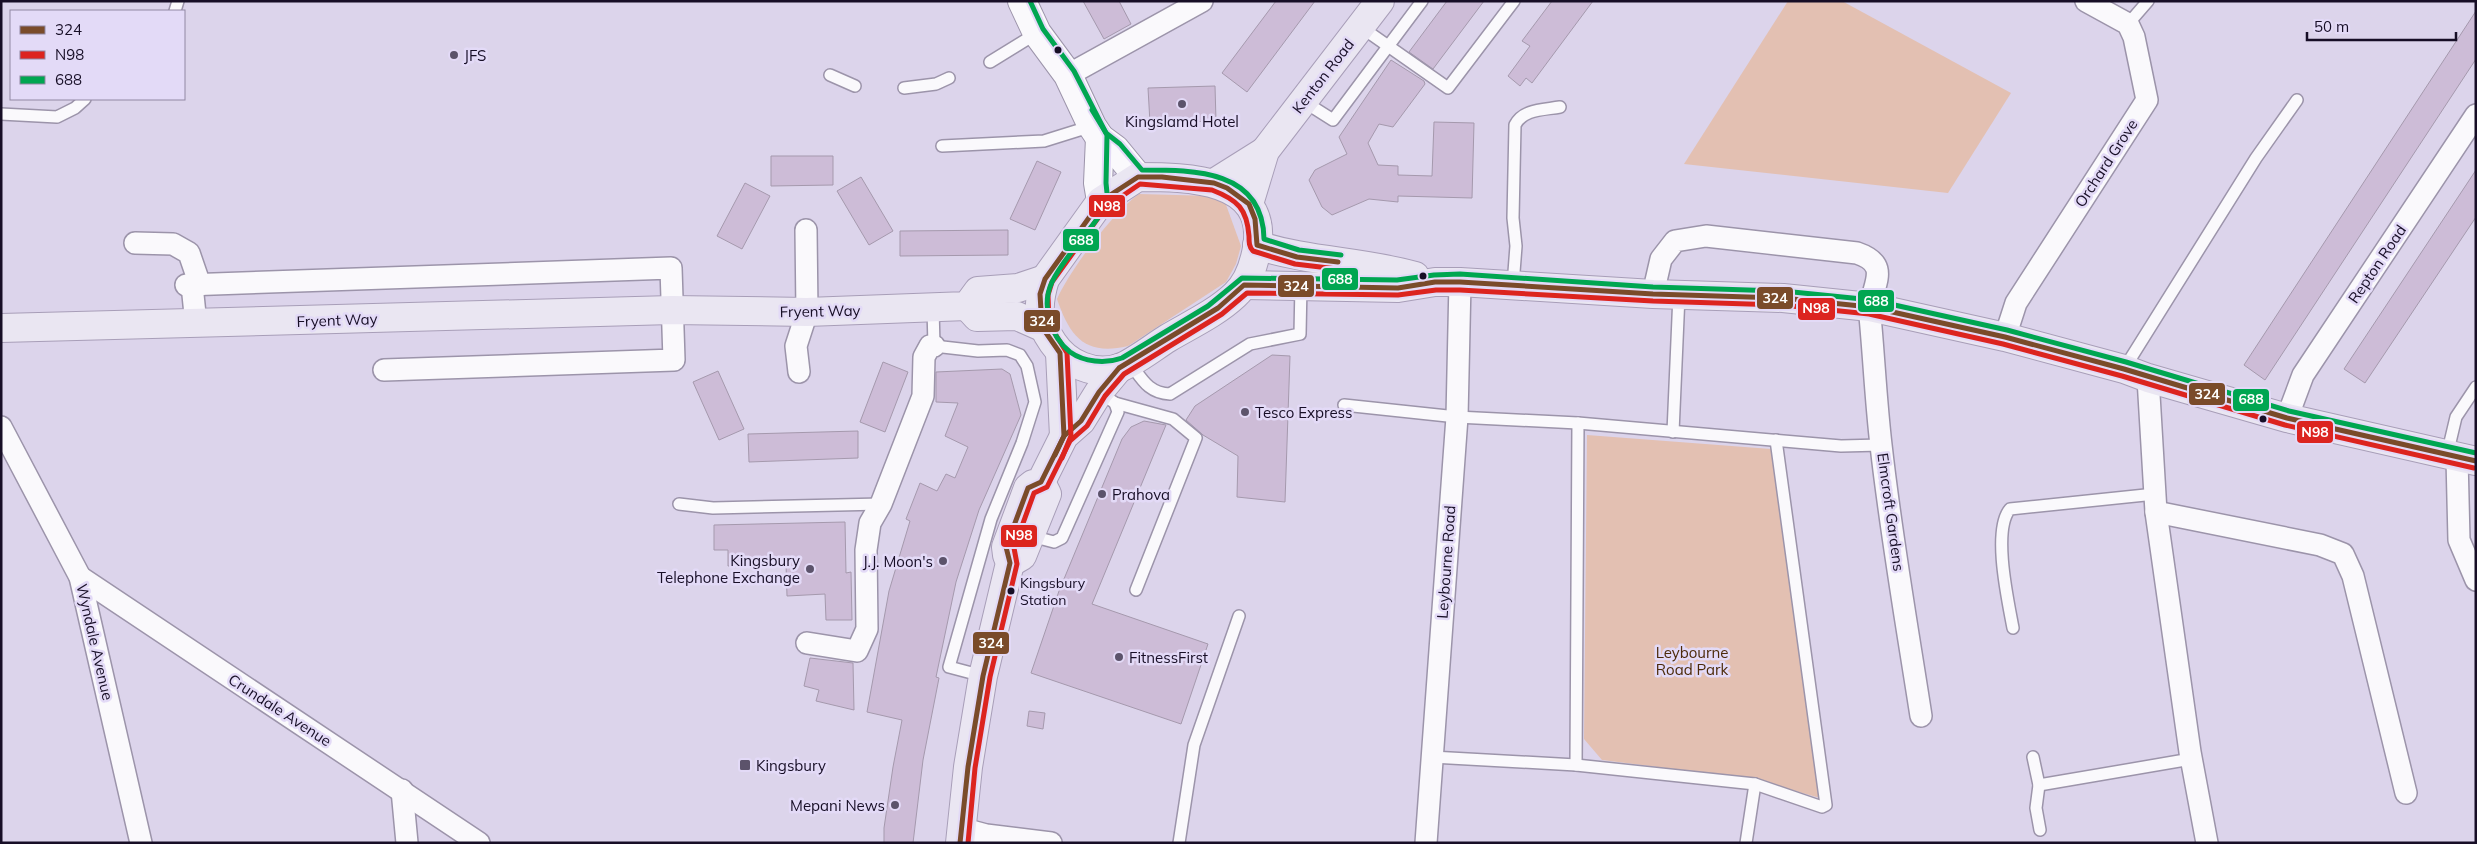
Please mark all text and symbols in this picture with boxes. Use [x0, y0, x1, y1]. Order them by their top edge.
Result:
legend [10, 10, 185, 100]
scale bar [2307, 10, 2456, 42]
text: 50 m [2314, 17, 2349, 36]
text: 324 [55, 20, 82, 39]
street label: Kenton Road [1288, 35, 1358, 117]
text: N98 [55, 45, 84, 64]
unlabelled marker [1053, 45, 1063, 55]
place label: JFS [464, 46, 486, 65]
marker: JFS [448, 49, 460, 61]
text: 688 [55, 70, 82, 89]
marker: Kingslamd Hotel [1176, 98, 1188, 110]
place label: Kingslamd Hotel [1125, 112, 1239, 131]
street label: Orchard Grove [2070, 115, 2142, 211]
line badge: N98 [1088, 194, 1126, 218]
text: N98 [1093, 197, 1121, 215]
street label: Repton Road [2344, 221, 2410, 307]
line badge: 688 [1062, 228, 1100, 252]
text: 688 [1068, 231, 1094, 249]
line badge: 688 [1321, 267, 1359, 291]
text: 688 [1327, 270, 1353, 288]
unlabelled marker [1418, 271, 1428, 281]
line badge: 324 [1277, 274, 1315, 298]
text: 324 [1283, 277, 1309, 295]
line badge: 324 [1756, 286, 1794, 310]
text: 324 [1762, 289, 1788, 307]
line badge: 688 [1857, 289, 1895, 313]
text: 688 [1863, 292, 1889, 310]
line badge: N98 [1797, 297, 1836, 321]
text: N98 [1802, 299, 1830, 317]
street label: Fryent Way [779, 301, 861, 321]
street label: Fryent Way [296, 309, 378, 331]
line badge: 324 [1023, 309, 1061, 333]
text: 324 [1029, 312, 1055, 330]
line badge: 324 [2188, 382, 2226, 406]
text: 324 [2194, 385, 2220, 403]
line badge: 688 [2232, 388, 2270, 412]
text: 688 [2238, 390, 2264, 408]
place label: Tesco Express [1255, 403, 1353, 422]
marker: Tesco Express [1239, 406, 1251, 418]
unlabelled marker [2258, 414, 2268, 424]
line badge: N98 [2296, 420, 2334, 444]
text: N98 [2301, 423, 2329, 441]
street label: Elmcroft Gardens [1873, 452, 1909, 572]
place label: Prahova [1112, 485, 1170, 504]
marker: Prahova [1096, 488, 1108, 500]
street label: Leybourne Road [1433, 505, 1459, 619]
line badge: N98 [1000, 524, 1038, 548]
text: N98 [1005, 526, 1033, 544]
place label: Kingsbury Telephone Exchange [657, 551, 800, 587]
place label: J.J. Moon's [863, 552, 933, 571]
marker: J.J. Moon's [937, 555, 949, 567]
marker: Kingsbury Telephone Exchange [804, 563, 816, 575]
place label: Kingsbury Station [1020, 574, 1086, 609]
street label: Wyndale Avenue [72, 582, 118, 702]
marker: Kingsbury Station [1006, 586, 1016, 596]
line badge: 324 [972, 631, 1010, 655]
text: 324 [978, 634, 1004, 652]
park label: Leybourne Road Park [1656, 643, 1728, 679]
place label: FitnessFirst [1129, 648, 1208, 667]
marker: FitnessFirst [1113, 651, 1125, 663]
street label: Crundale Avenue [225, 670, 335, 750]
place label: Kingsbury [756, 756, 826, 775]
marker: Kingsbury [738, 758, 752, 772]
place label: Mepani News [790, 796, 885, 815]
marker: Mepani News [889, 799, 901, 811]

